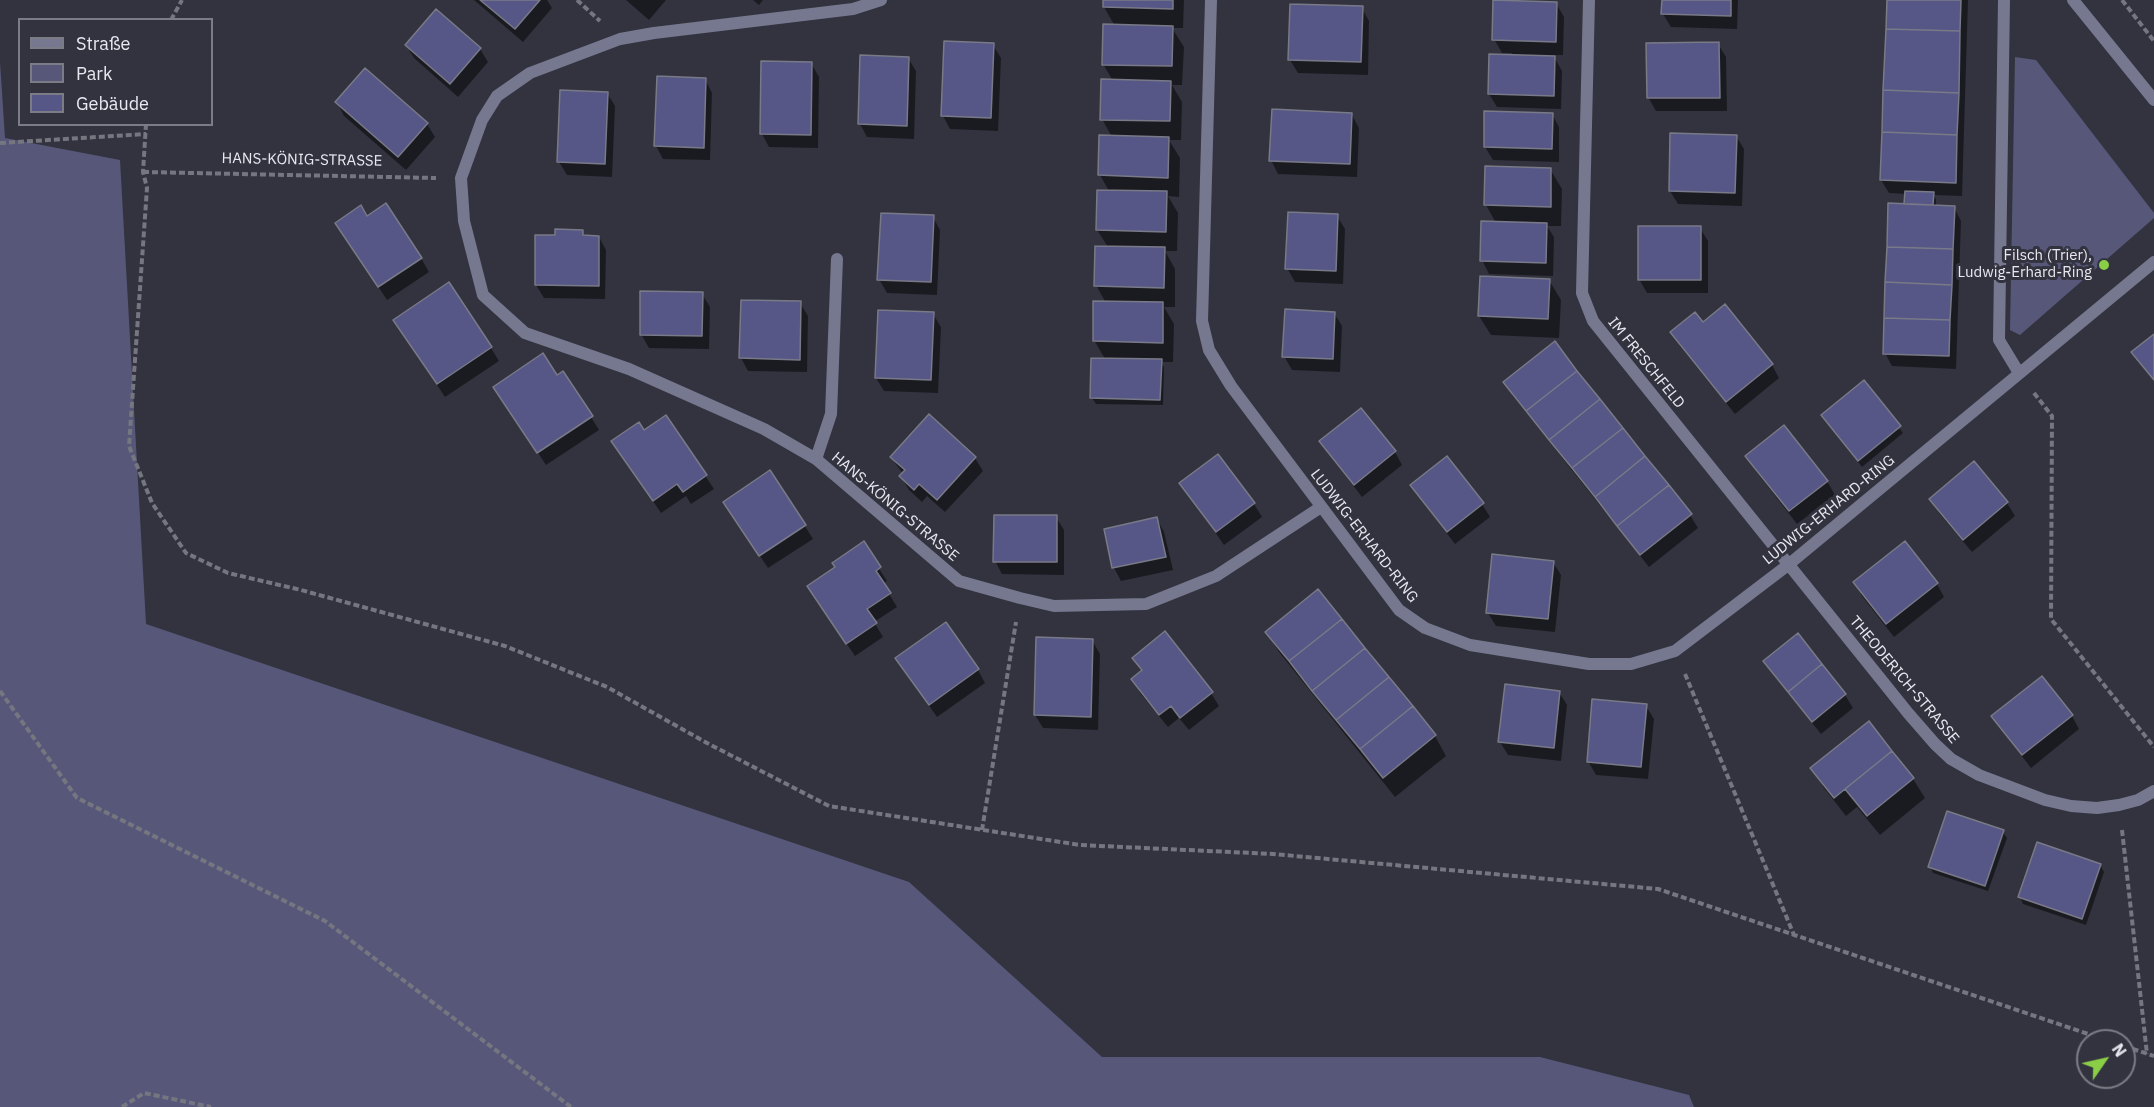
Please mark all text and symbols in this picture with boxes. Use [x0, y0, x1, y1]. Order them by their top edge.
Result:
legend [18, 18, 213, 126]
text: Straße [76, 32, 130, 55]
text: Park [76, 62, 112, 85]
text: Gebäude [76, 92, 149, 115]
street label: HANS-KÖNIG-STRASSE [222, 150, 382, 170]
place label: Filsch (Trier), Ludwig-Erhard-Ring [1958, 247, 2092, 282]
marker: Filsch (Trier), Ludwig-Erhard-Ring [2097, 258, 2111, 272]
street label: IM FRESCHFELD [1604, 314, 1688, 412]
street label: HANS-KÖNIG-STRASSE [828, 448, 962, 566]
street label: LUDWIG-ERHARD-RING [1759, 451, 1899, 569]
street label: LUDWIG-ERHARD-RING [1306, 466, 1422, 606]
street label: THEODERICH-STRASSE [1845, 613, 1963, 747]
north arrow [2076, 1029, 2136, 1089]
text: N [2108, 1040, 2131, 1060]

